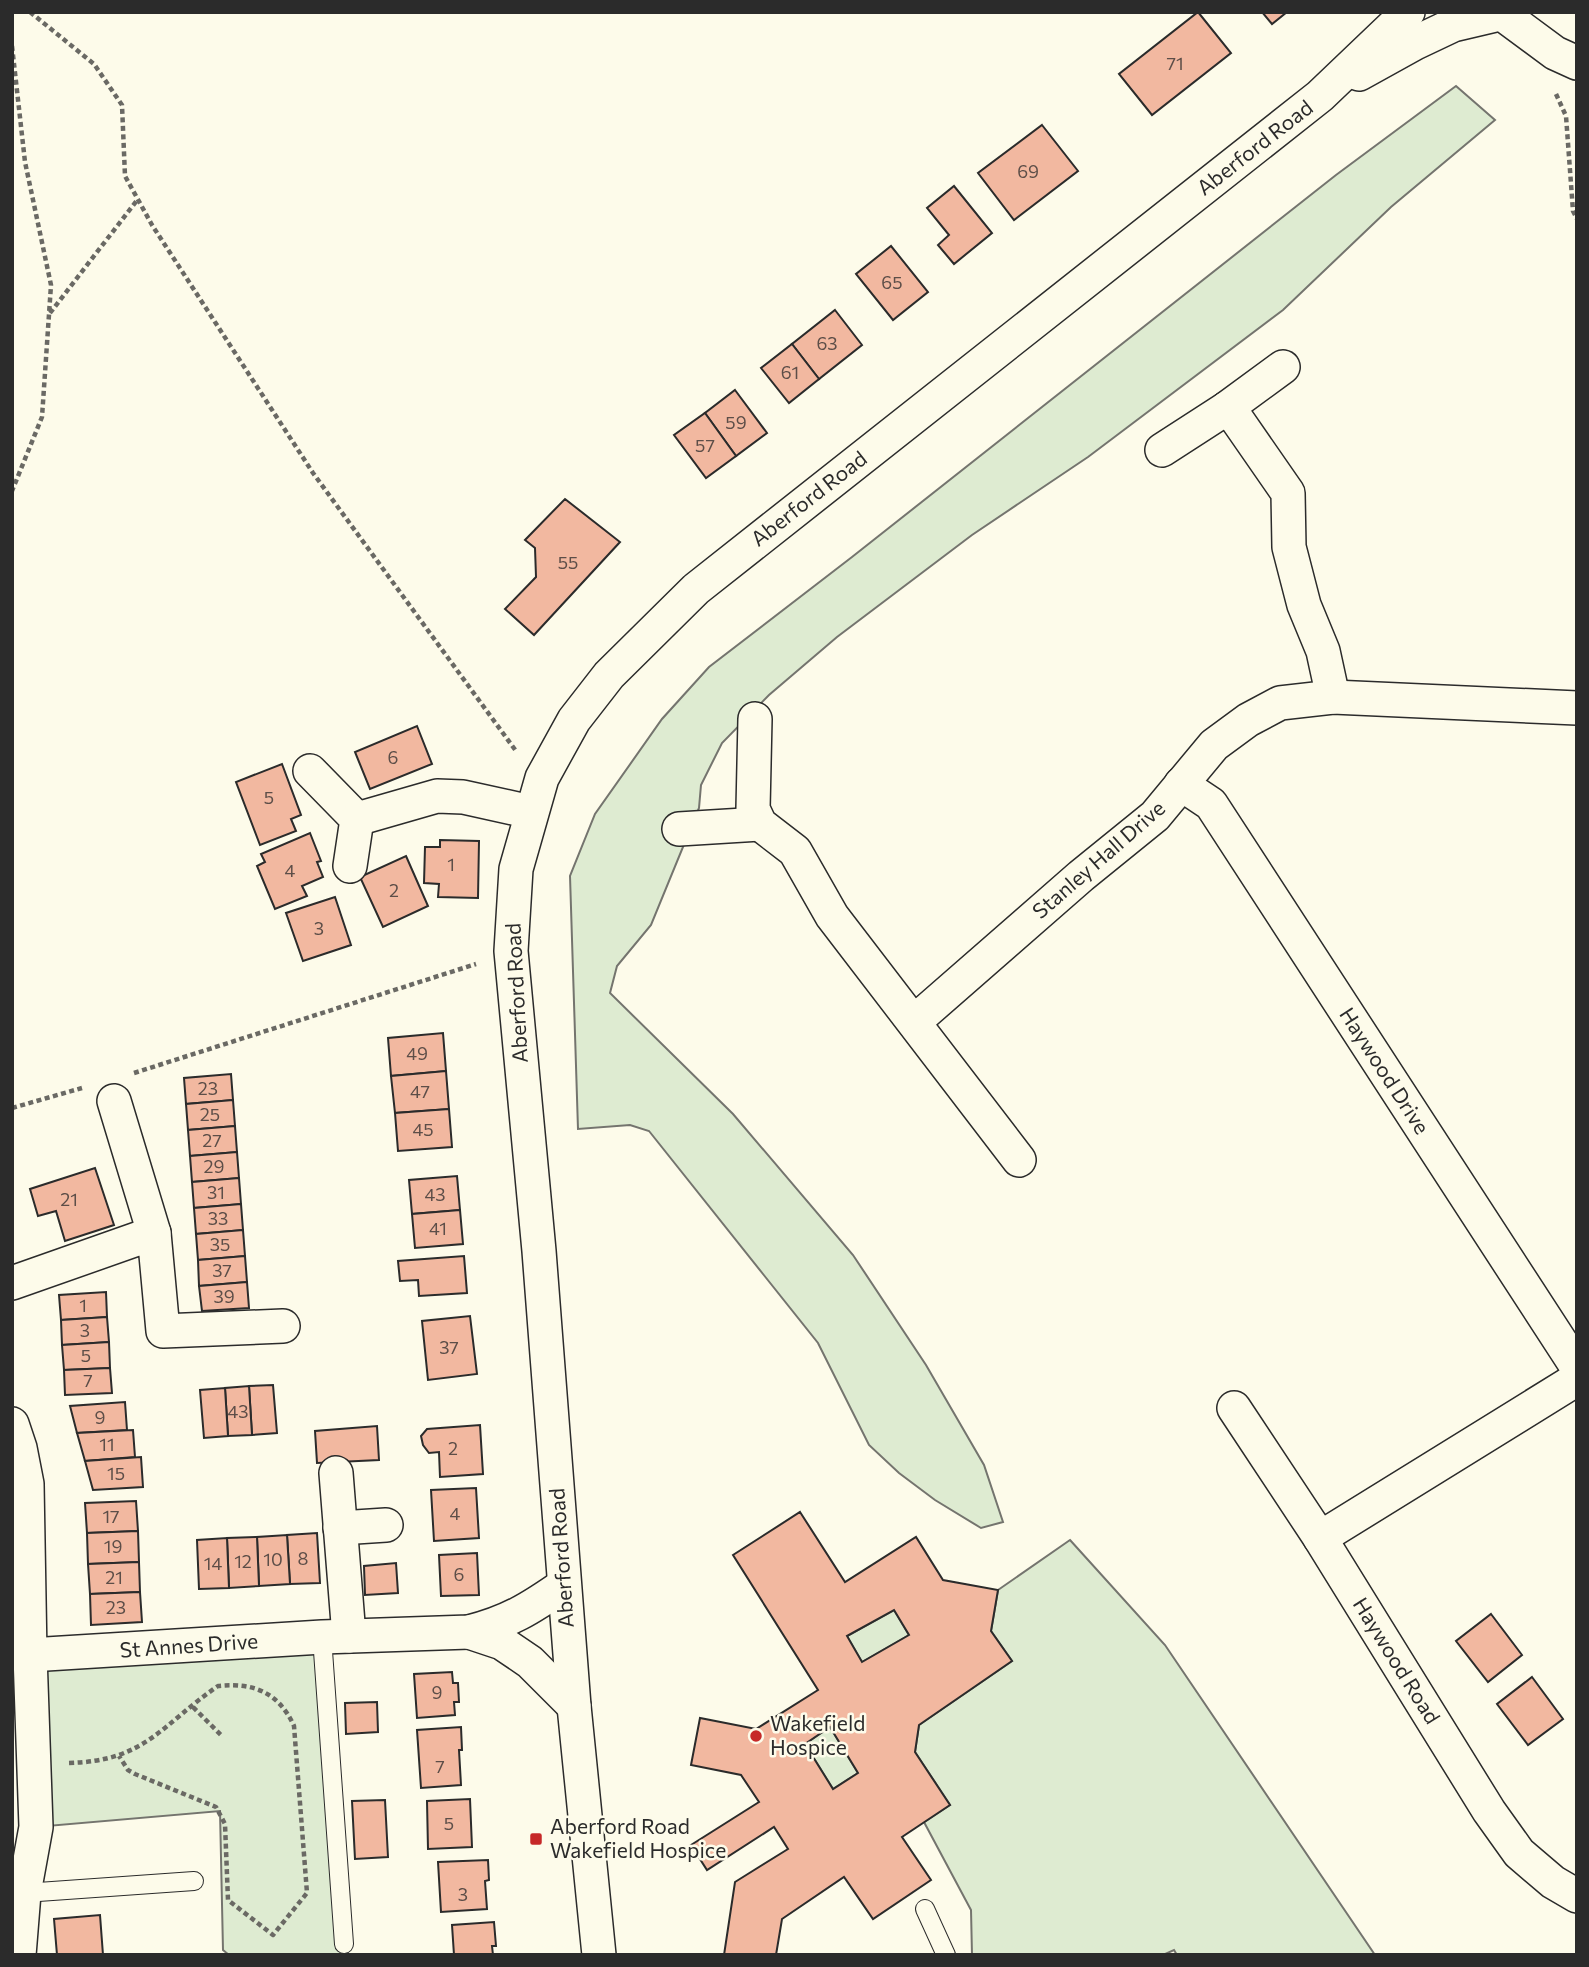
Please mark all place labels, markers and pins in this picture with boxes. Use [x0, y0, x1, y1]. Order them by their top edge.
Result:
place label: Wakefield Hospice [770, 1710, 865, 1759]
marker: Wakefield Hospice [748, 1728, 764, 1744]
place label: Aberford Road Wakefield Hospice [550, 1813, 726, 1862]
marker: Aberford Road Wakefield Hospice [528, 1831, 544, 1847]

